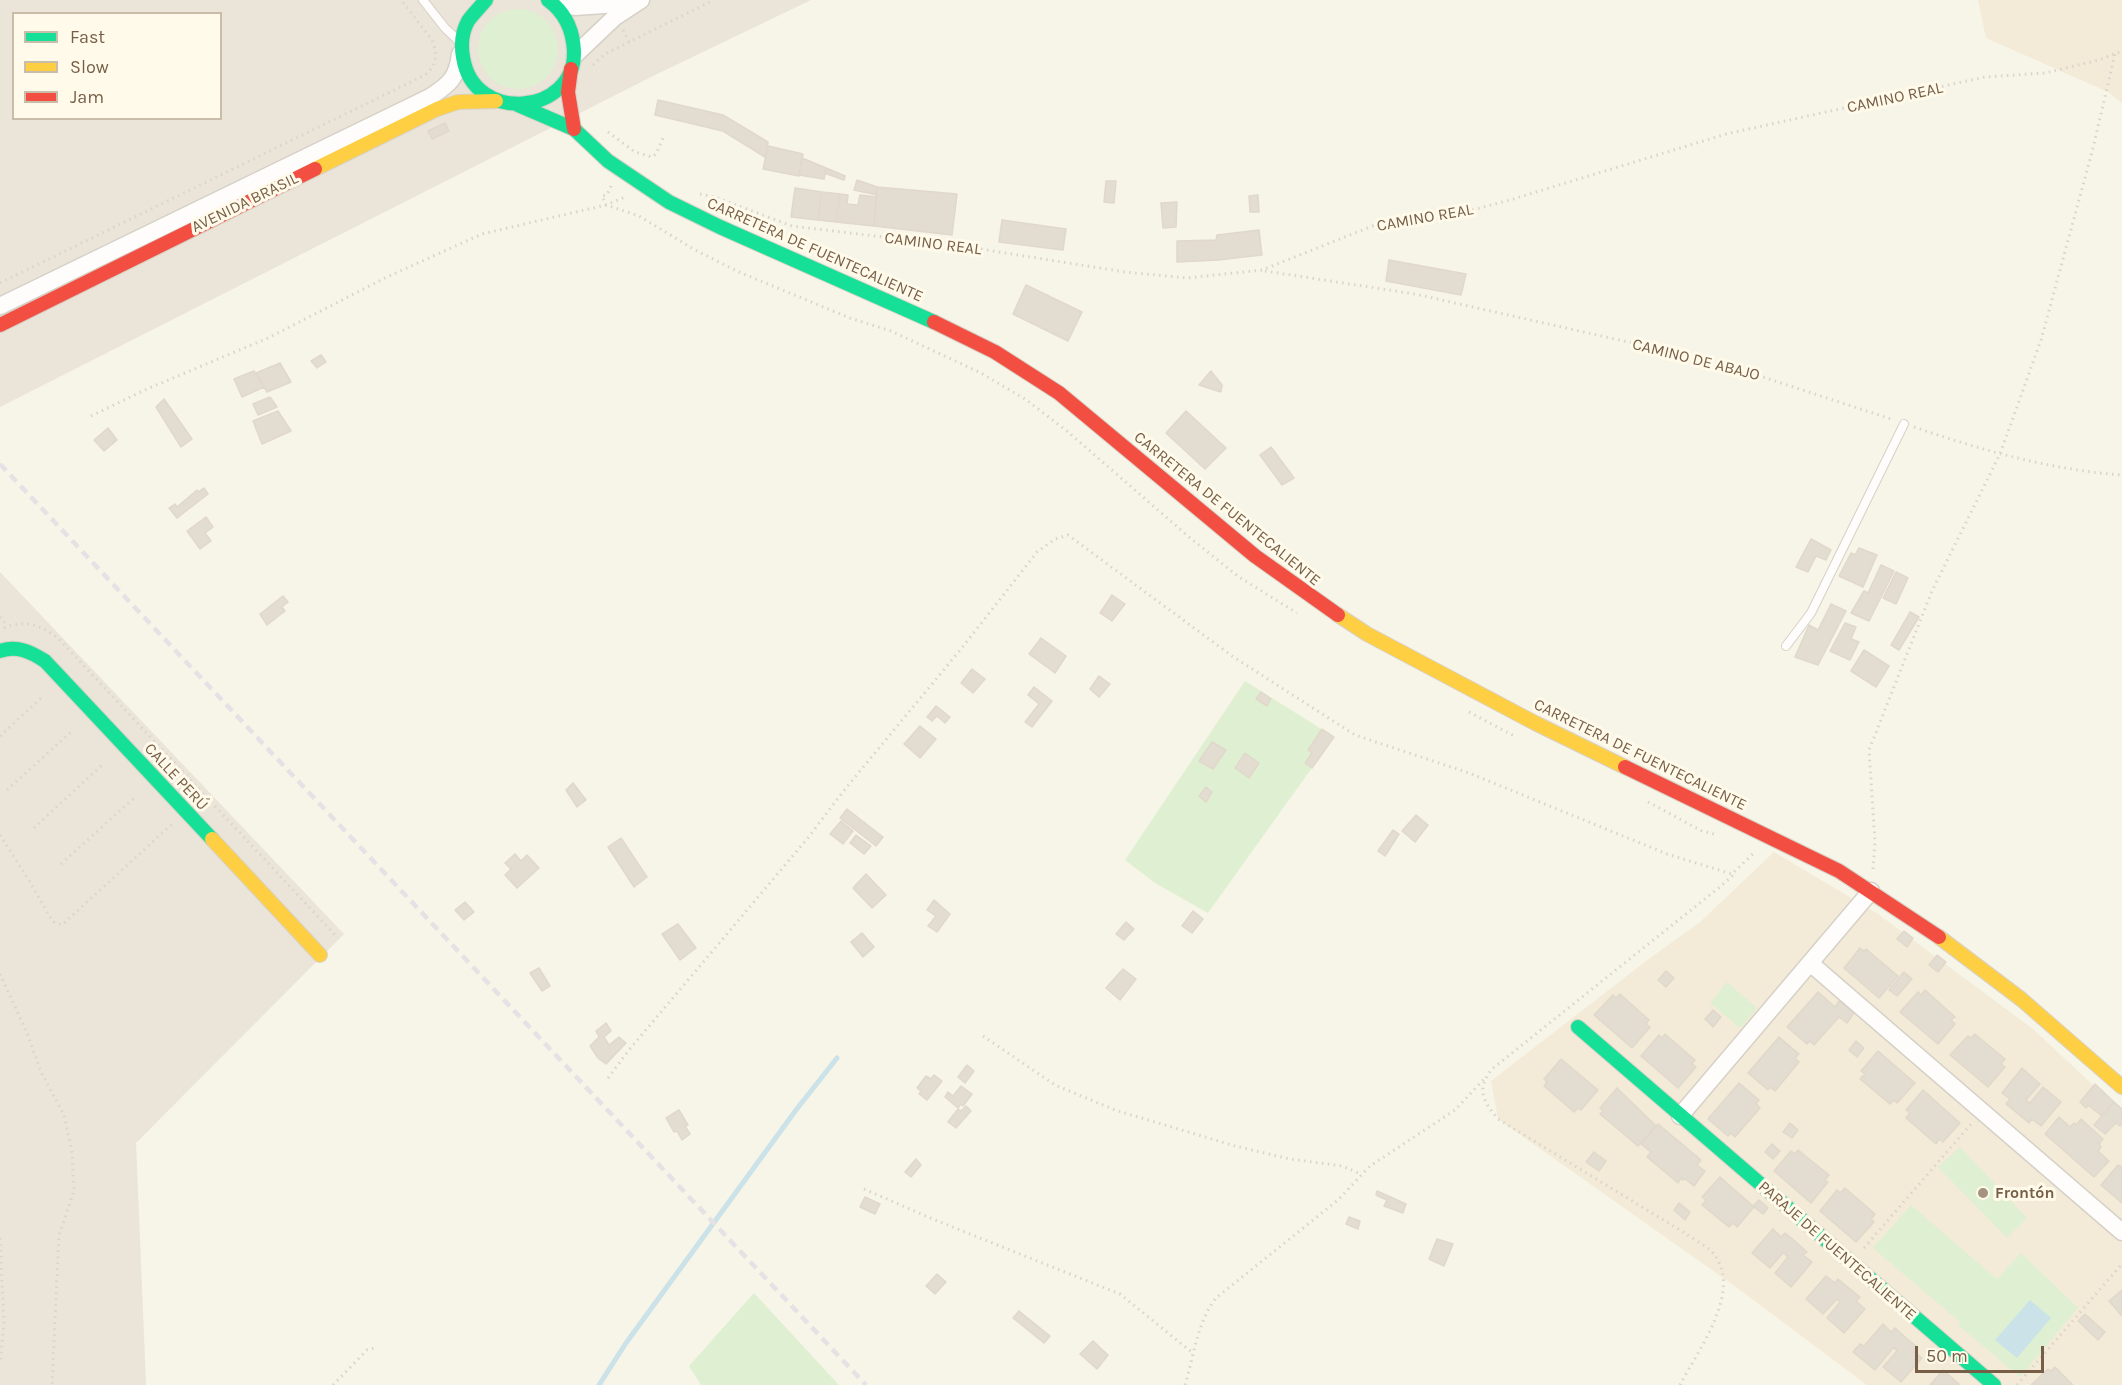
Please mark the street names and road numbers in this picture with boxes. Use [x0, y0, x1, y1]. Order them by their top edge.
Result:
street label: CAMINO REAL [1845, 78, 1945, 118]
street label: AVENIDA BRASIL [189, 169, 301, 237]
street label: CARRETERA DE FUENTECALIENTE [704, 194, 926, 306]
street label: CAMINO REAL [1375, 200, 1475, 236]
street label: CAMINO REAL [883, 229, 983, 259]
street label: CAMINO DE ABAJO [1630, 335, 1762, 385]
street label: CARRETERA DE FUENTECALIENTE [1130, 428, 1324, 590]
street label: CARRETERA DE FUENTECALIENTE [1530, 695, 1750, 815]
street label: CALLE PERÚ [140, 739, 212, 815]
street label: PARAJE DE FUENTECALIENTE [1754, 1177, 1920, 1325]

